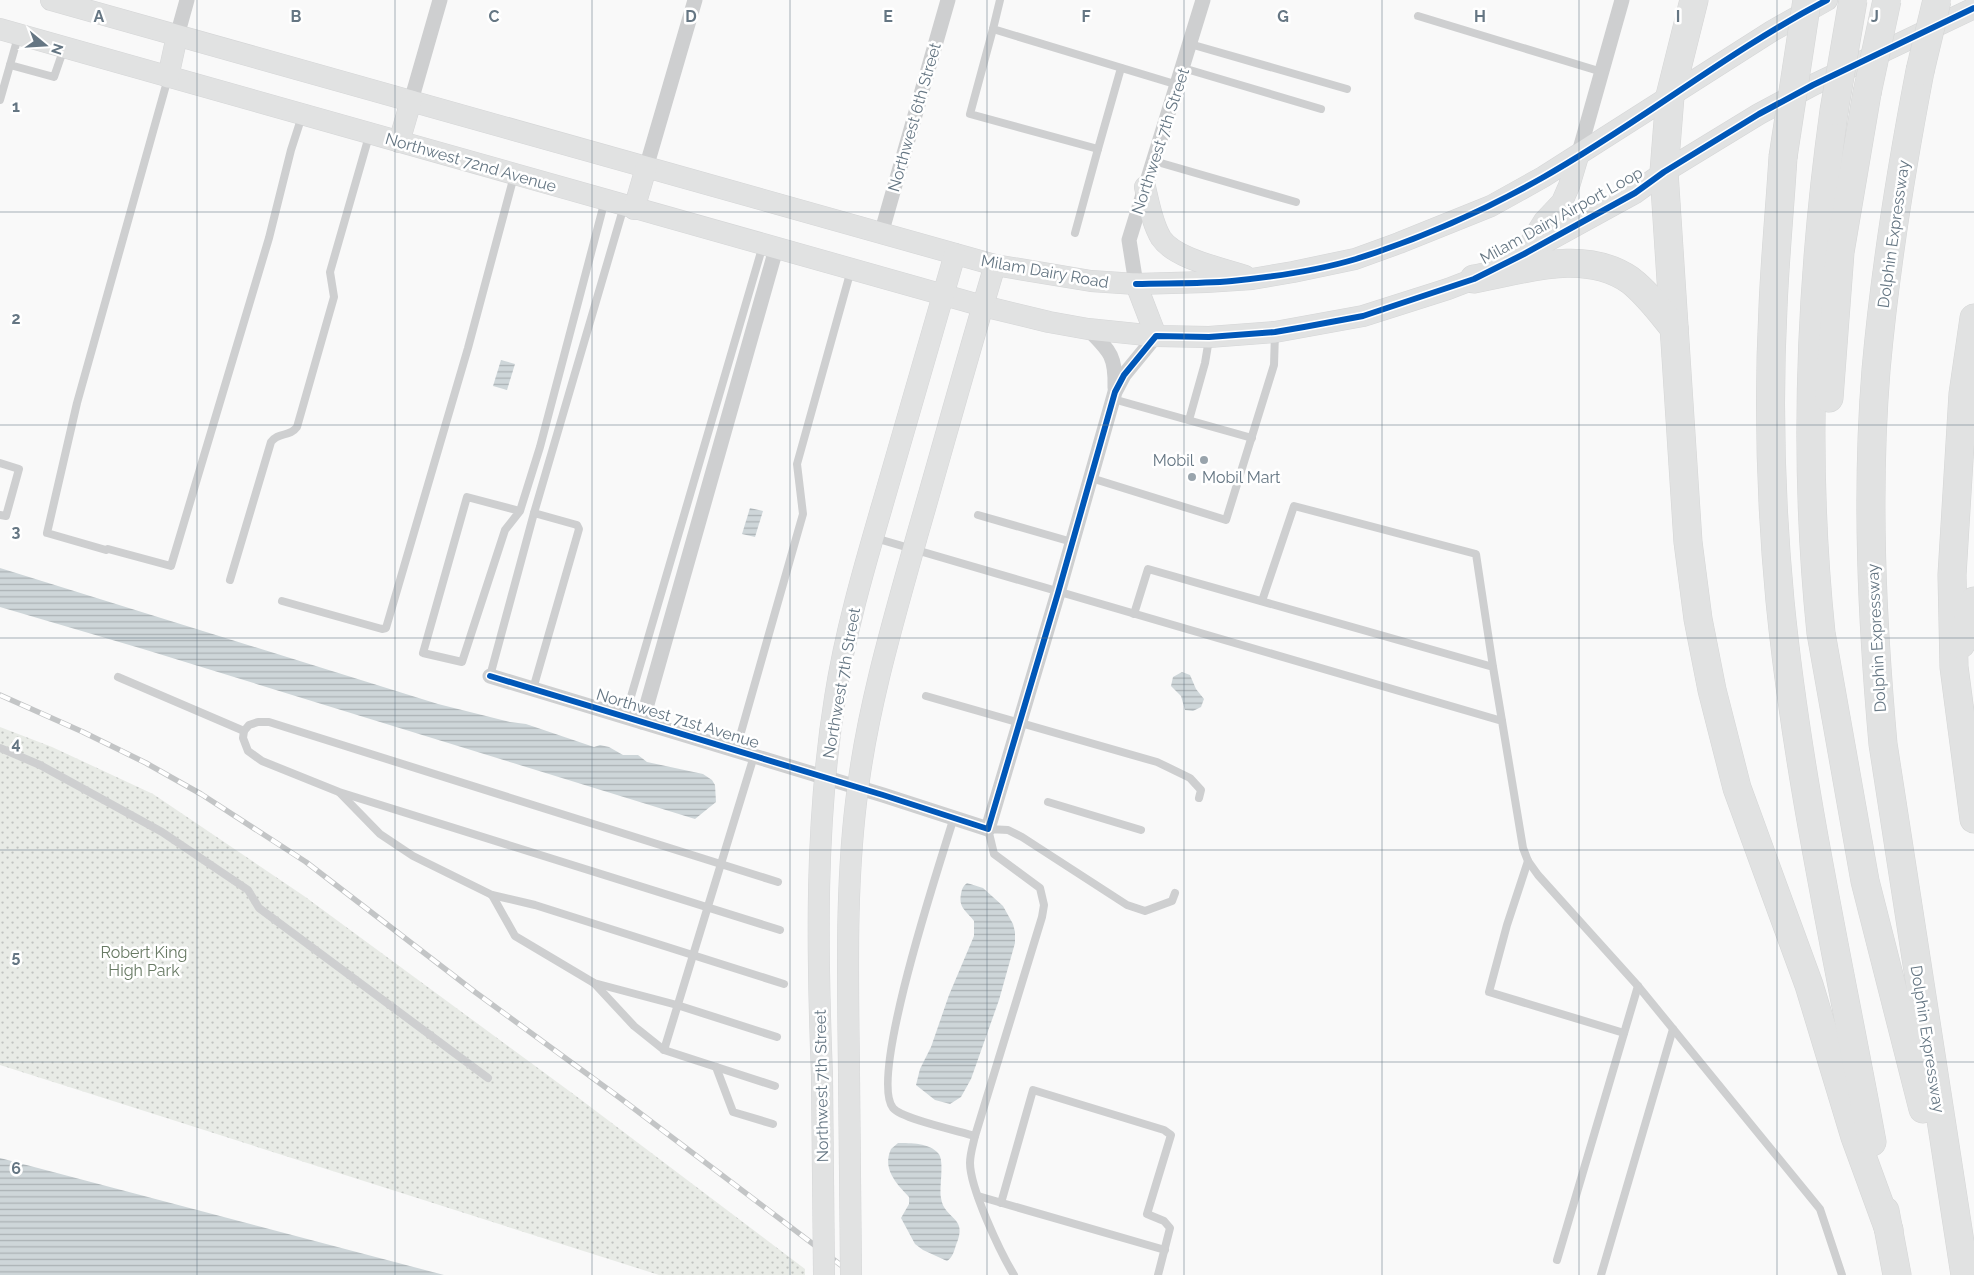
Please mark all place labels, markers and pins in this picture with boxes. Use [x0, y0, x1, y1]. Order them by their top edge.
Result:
place label: Mobil [1153, 451, 1195, 470]
marker: Mobil [1198, 454, 1210, 466]
place label: Mobil Mart [1202, 468, 1281, 487]
marker: Mobil Mart [1186, 471, 1198, 483]

